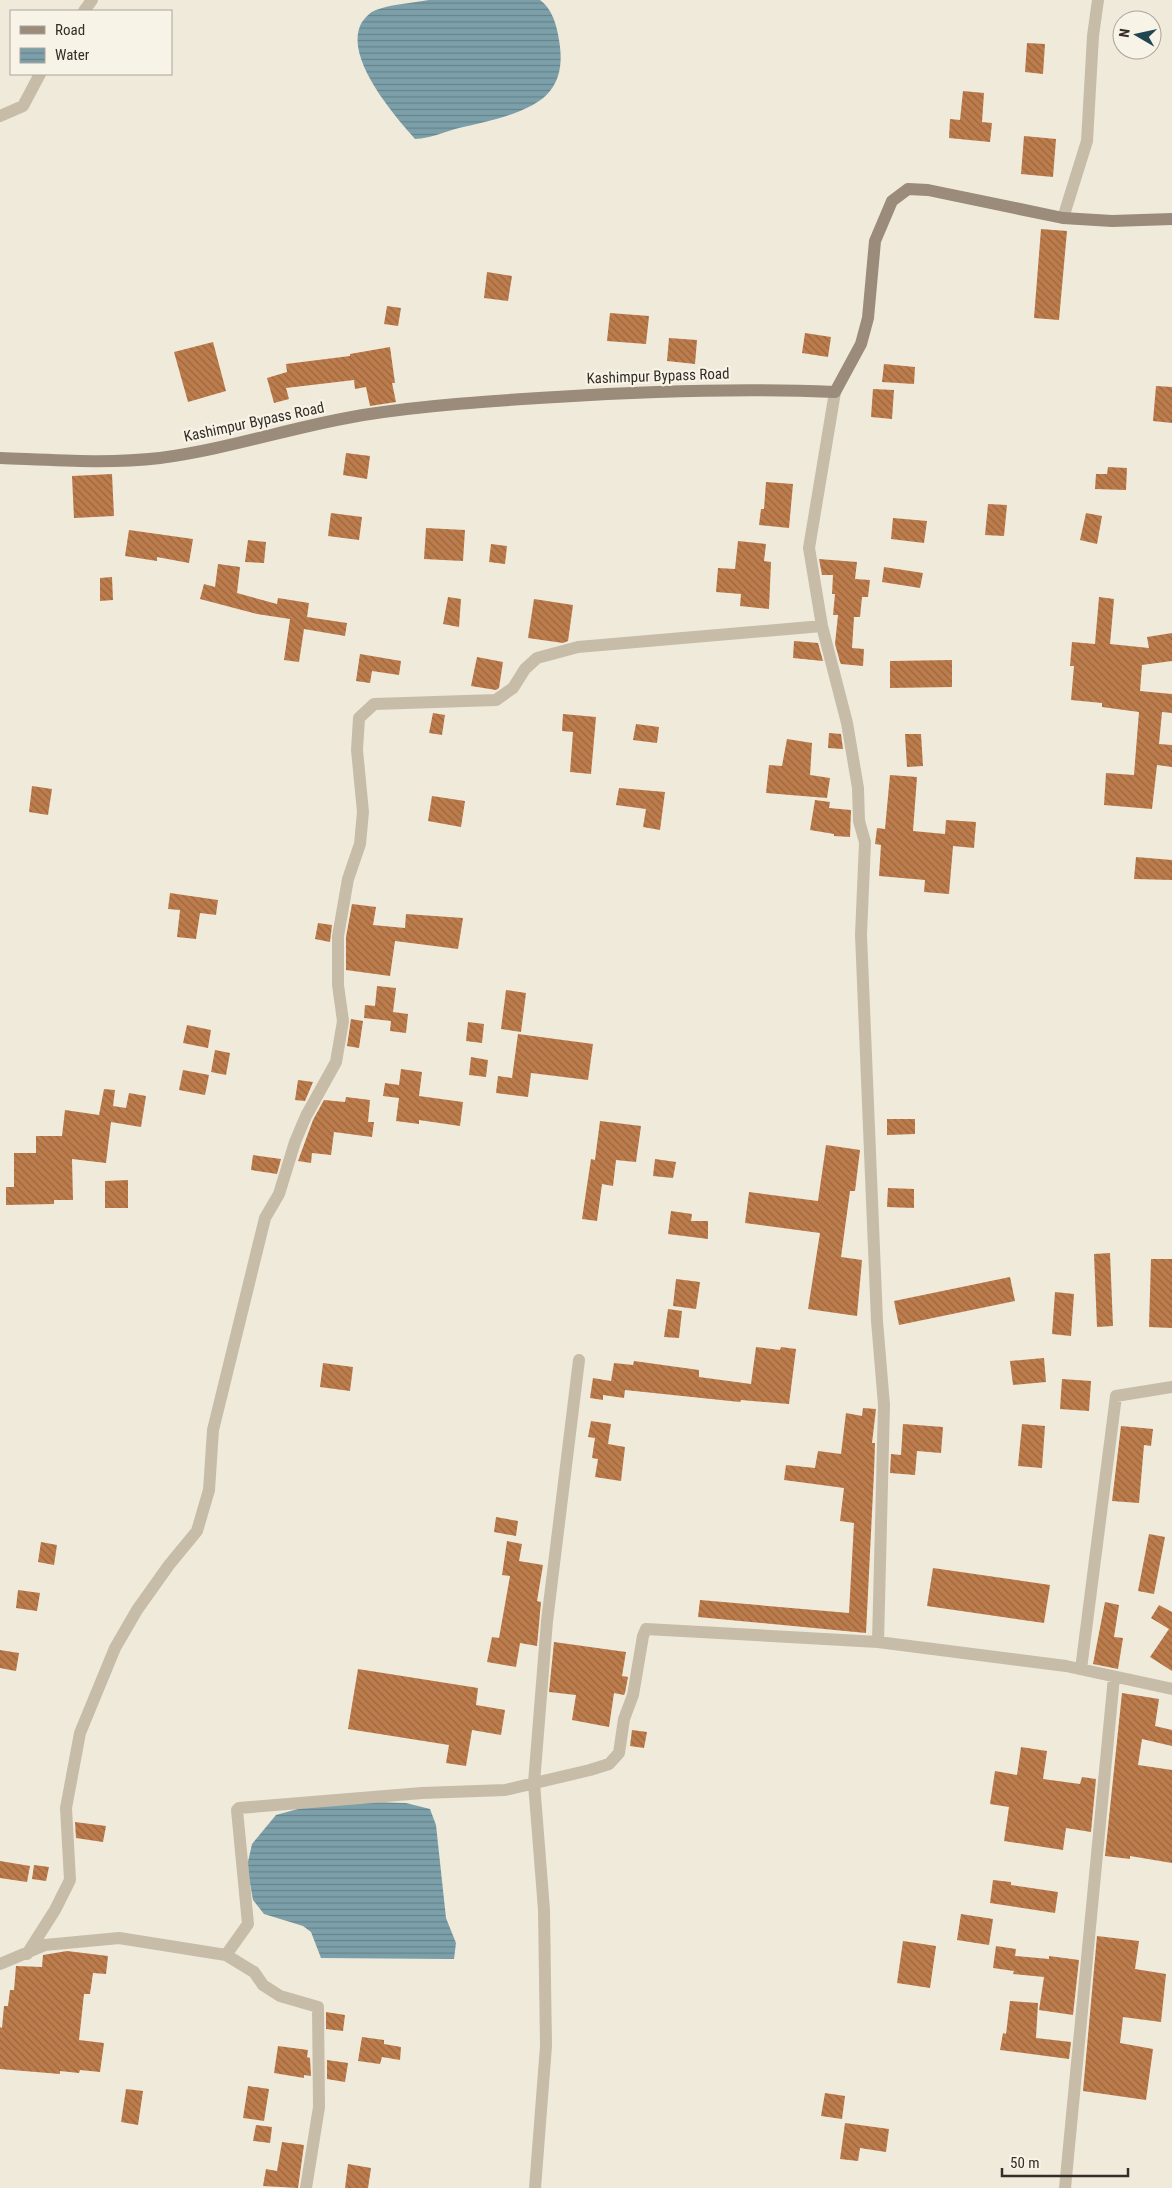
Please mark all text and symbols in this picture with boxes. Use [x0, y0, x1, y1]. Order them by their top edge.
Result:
legend [10, 10, 172, 75]
north arrow [1112, 10, 1162, 60]
text: Road [55, 21, 85, 39]
text: N [1116, 27, 1133, 38]
text: Water [55, 46, 90, 64]
street label: Kashimpur Bypass Road [586, 365, 730, 387]
street label: Kashimpur Bypass Road [182, 398, 326, 446]
scale bar [1002, 2146, 1128, 2178]
text: 50 m [1010, 2154, 1040, 2172]

